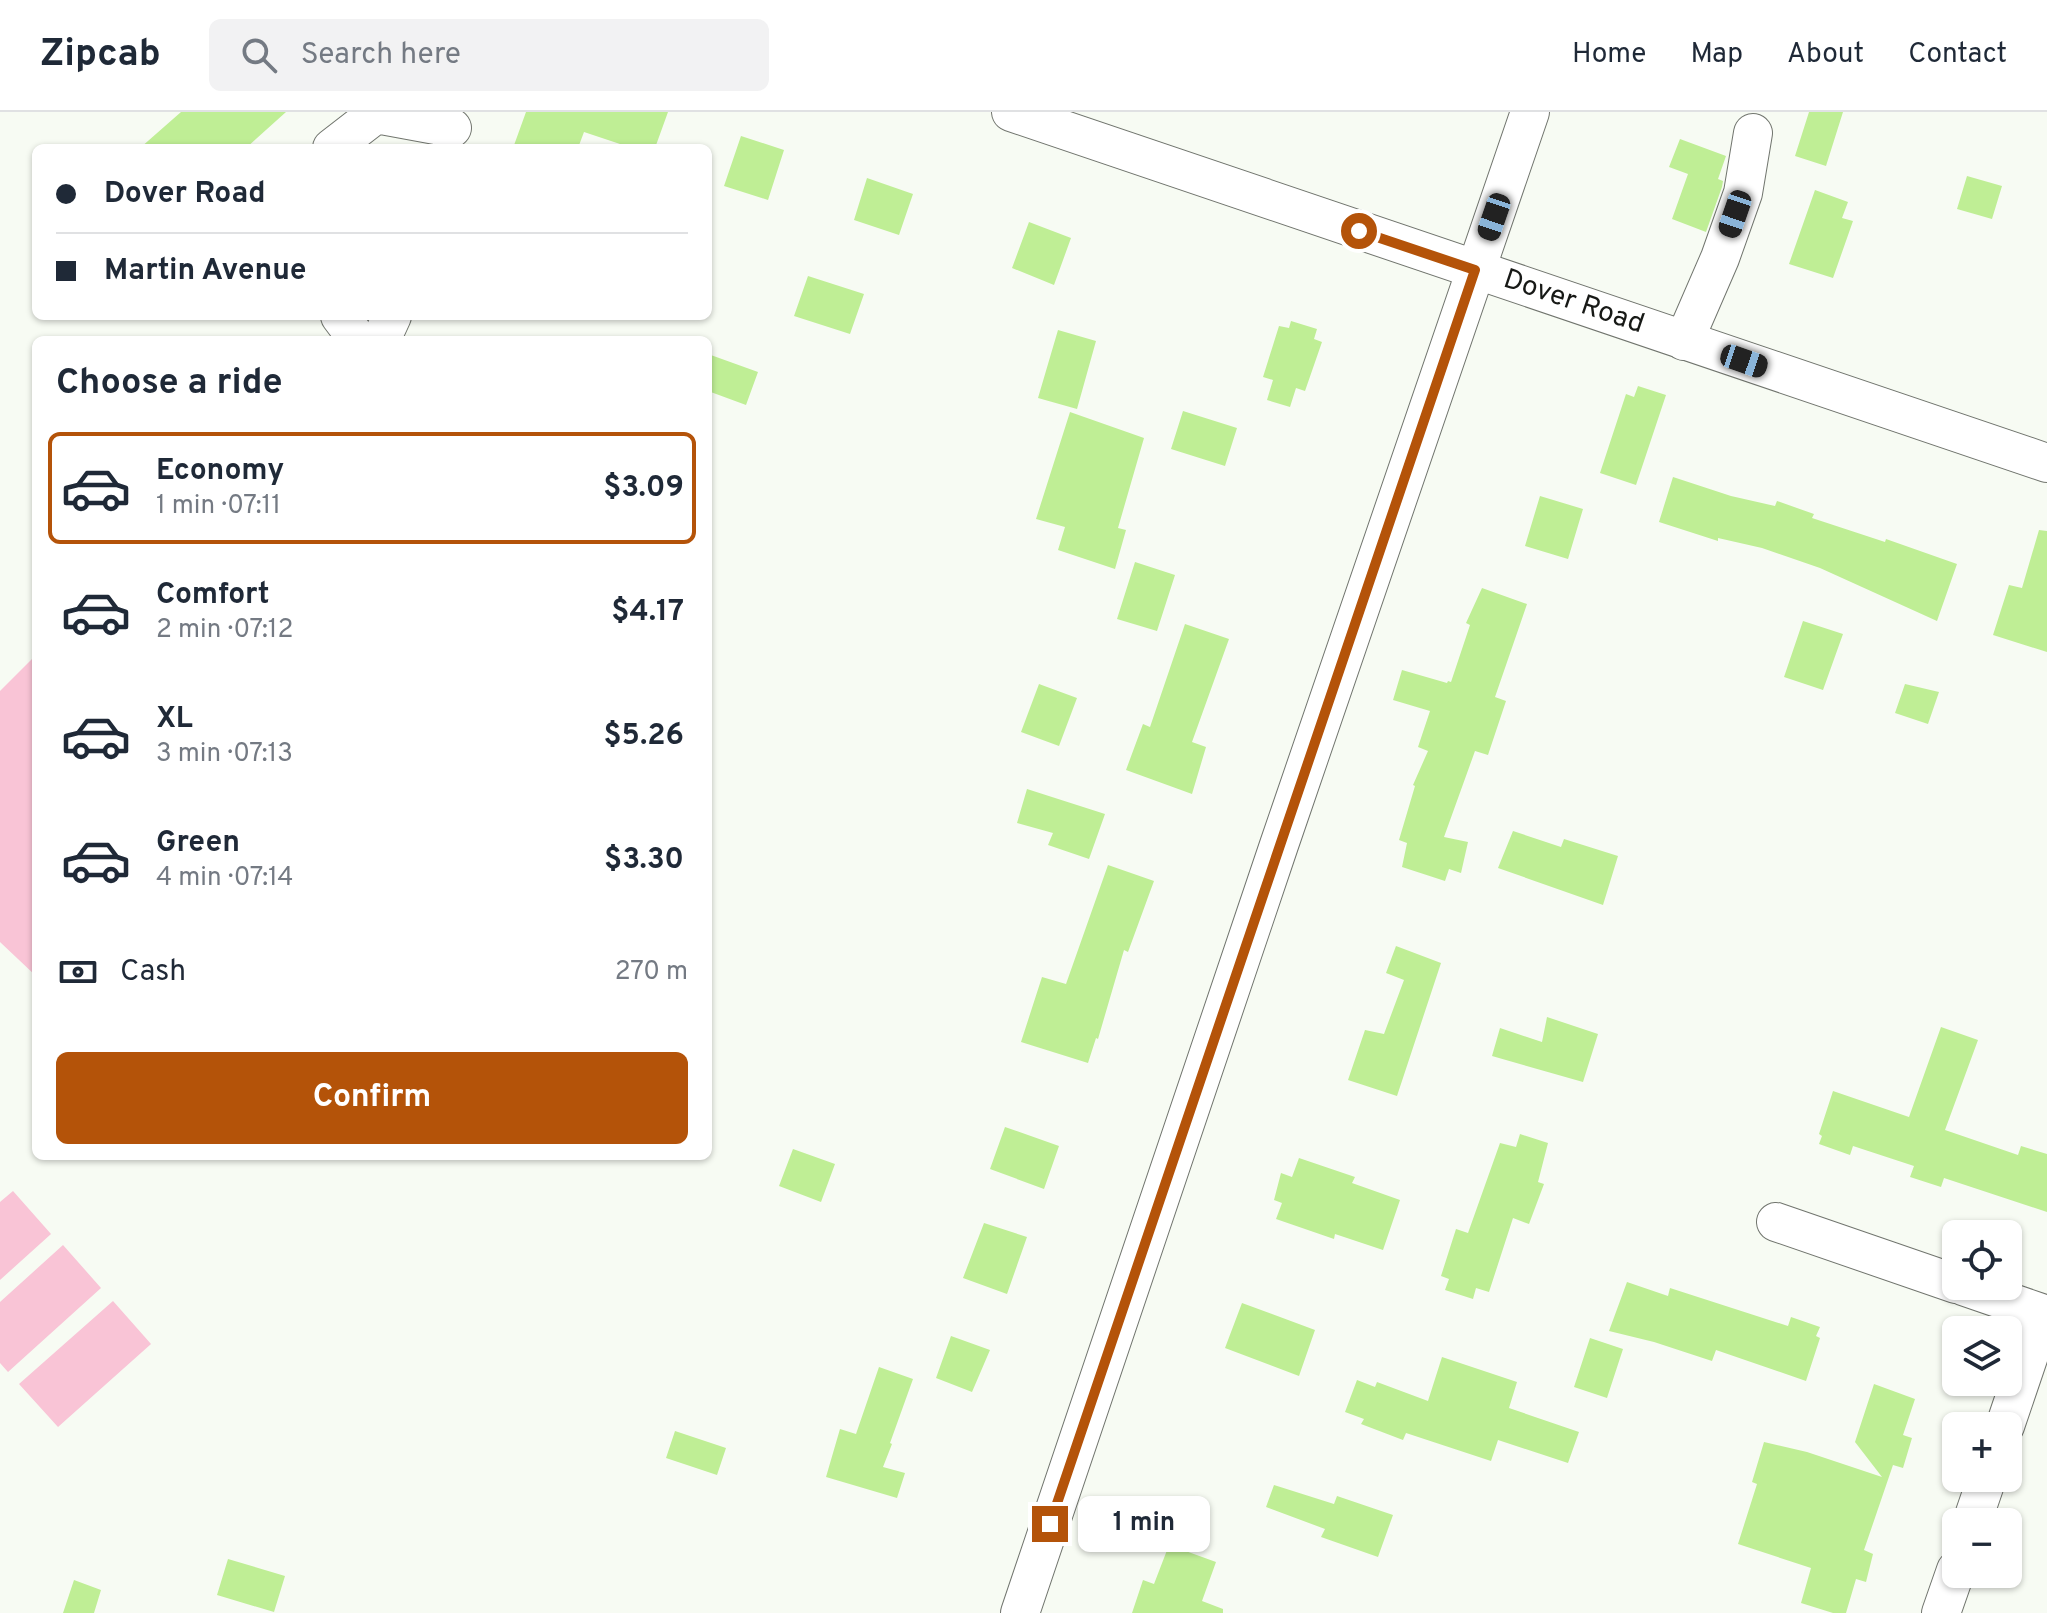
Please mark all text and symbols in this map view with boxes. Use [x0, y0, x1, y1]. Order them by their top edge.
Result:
search box [209, 19, 769, 91]
text: Zipcab [40, 31, 161, 80]
icon: search [237, 33, 281, 77]
text: Search here [301, 37, 461, 74]
text: Home [1572, 37, 1646, 73]
text: Map [1690, 37, 1743, 73]
text: About [1787, 37, 1864, 73]
text: Contact [1908, 37, 2007, 73]
text: Dover Road [104, 176, 266, 213]
car [1716, 187, 1754, 241]
car [1475, 190, 1513, 244]
route start [1341, 213, 1377, 249]
text: Martin Avenue [104, 253, 307, 290]
street label: Dover Road [1499, 262, 1649, 343]
car [1717, 342, 1771, 380]
text: Choose a ride [56, 361, 282, 407]
icon: car [60, 452, 132, 524]
text: Economy [156, 453, 284, 490]
text: $3.09 [603, 470, 684, 507]
text: 1 min · 07:11 [156, 490, 281, 523]
icon: car [60, 576, 132, 648]
text: Comfort [156, 577, 269, 614]
text: $4.17 [611, 594, 684, 631]
text: 2 min · 07:12 [156, 614, 293, 647]
icon: car [60, 700, 132, 772]
text: XL [156, 701, 193, 738]
text: $5.26 [603, 718, 684, 755]
text: 3 min · 07:13 [156, 738, 293, 771]
icon: car [60, 824, 132, 896]
text: Green [156, 825, 240, 862]
text: $3.30 [604, 842, 684, 879]
text: 4 min · 07:14 [156, 862, 293, 895]
icon: cash [56, 950, 100, 994]
text: Cash [120, 954, 186, 991]
text: 270 m [615, 956, 688, 989]
button: Confirm [56, 1052, 688, 1144]
map controls [1942, 1220, 2022, 1588]
button: locate [1942, 1220, 2022, 1300]
button: layers [1942, 1316, 2022, 1396]
button: + [1942, 1412, 2022, 1492]
callout: 1 min [1078, 1496, 1210, 1552]
route end [1032, 1506, 1068, 1542]
text: 1 min [1113, 1507, 1175, 1540]
button: − [1942, 1508, 2022, 1588]

